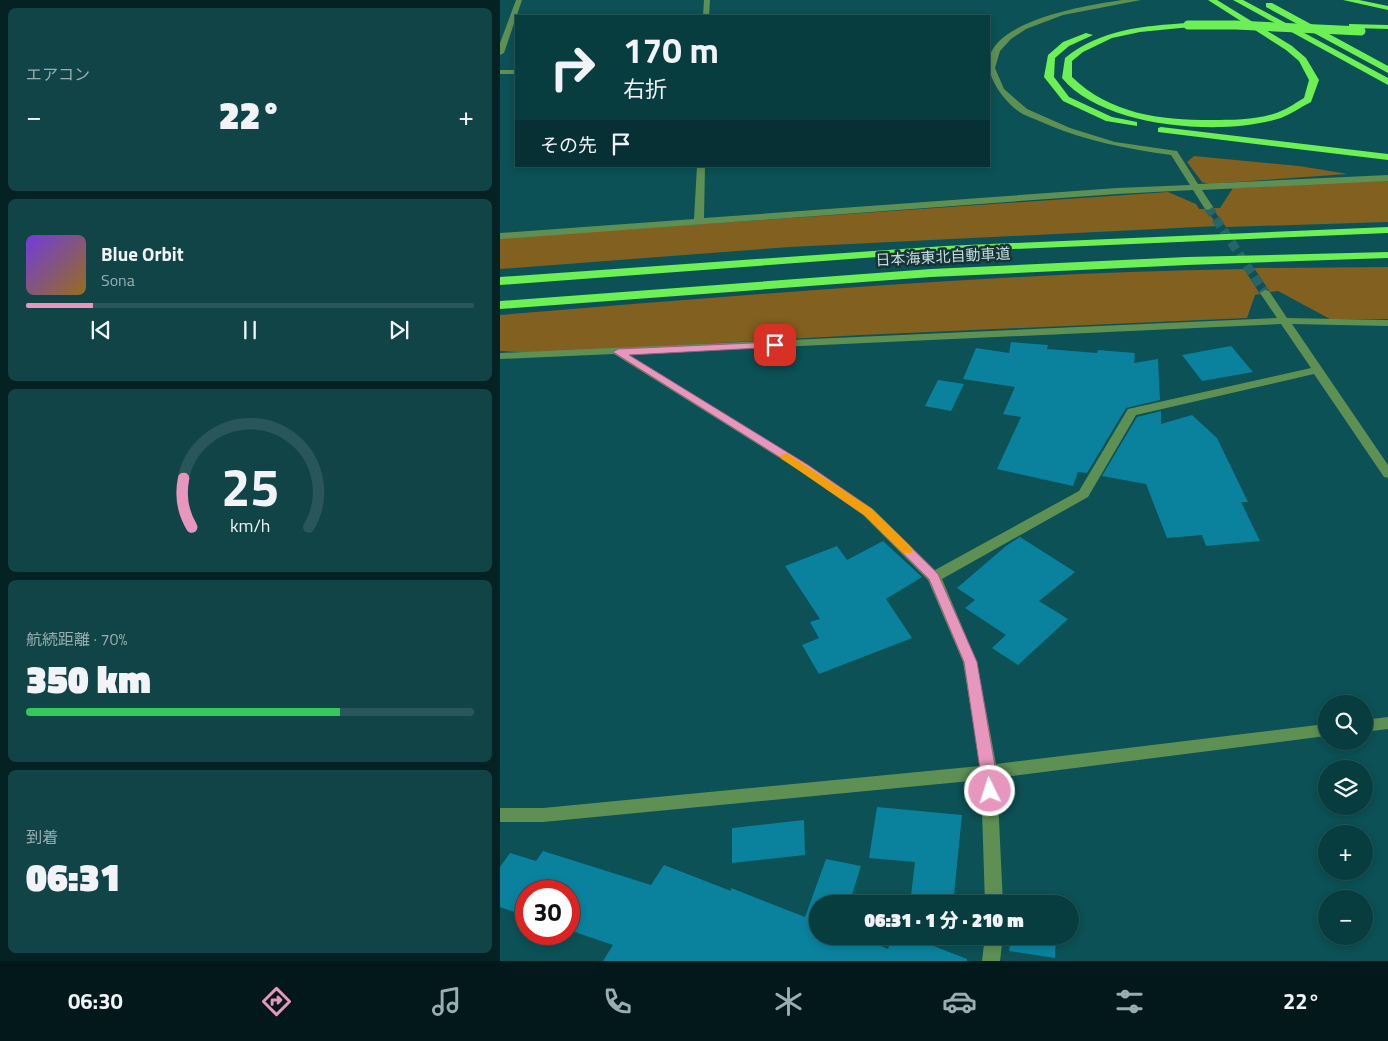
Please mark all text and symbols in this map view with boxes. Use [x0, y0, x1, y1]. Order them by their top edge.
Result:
text: 170 m [623, 23, 719, 77]
icon: right [540, 35, 605, 100]
text: エアコン [26, 62, 90, 86]
text: 右折 [623, 72, 667, 106]
text: 22° [219, 86, 281, 144]
text: − [26, 94, 42, 137]
text: + [458, 94, 474, 137]
text: その先 [540, 130, 597, 159]
icon: arrive [607, 130, 635, 158]
text: Blue Orbit [101, 239, 184, 268]
street label: 日本海東北自動車道 [875, 241, 1011, 272]
text: Sona [101, 268, 135, 292]
icon: previous [87, 316, 115, 344]
icon: pause [236, 316, 264, 344]
icon: next [385, 316, 413, 344]
pin [754, 324, 796, 366]
icon: arrive [761, 331, 789, 359]
text: 25 [221, 447, 279, 526]
text: km/h [230, 512, 270, 539]
text: 航続距離 · 70% [26, 627, 127, 651]
text: 350 km [26, 650, 151, 708]
map controls [1318, 695, 1373, 945]
button: search [1318, 695, 1373, 750]
button: layers [1318, 760, 1373, 815]
position arrow [963, 764, 1015, 816]
text: 到着 [26, 825, 58, 849]
button: + [1318, 825, 1373, 880]
text: 06:31 [26, 848, 121, 906]
speed limit sign: 30 [515, 880, 580, 945]
button: − [1318, 890, 1373, 945]
text: 06:31 · 1 分 · 210 m [864, 905, 1024, 934]
text: 06:30 [68, 984, 123, 1018]
icon: directions [259, 984, 294, 1019]
icon: music [429, 984, 464, 1019]
icon: phone [600, 984, 635, 1019]
icon: climate [771, 984, 806, 1019]
icon: car [942, 984, 977, 1019]
icon: filters [1112, 984, 1147, 1019]
text: 22° [1283, 984, 1320, 1018]

